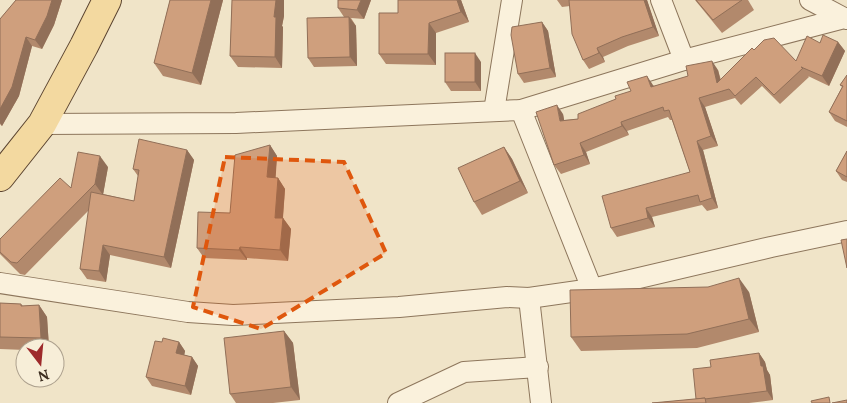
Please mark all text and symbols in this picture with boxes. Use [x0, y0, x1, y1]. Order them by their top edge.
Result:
north arrow [15, 338, 65, 388]
text: N [36, 365, 51, 386]

